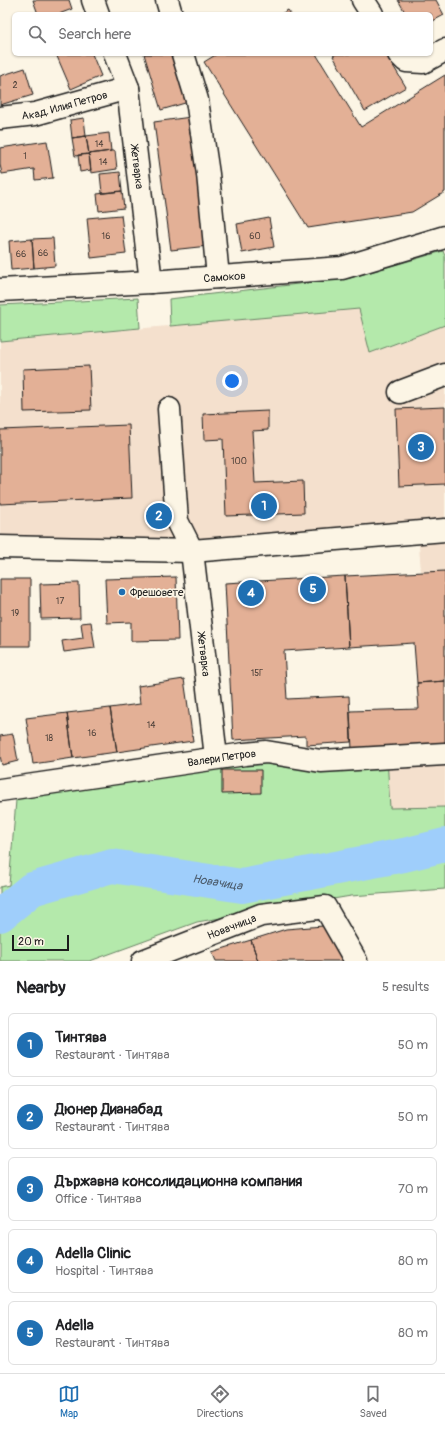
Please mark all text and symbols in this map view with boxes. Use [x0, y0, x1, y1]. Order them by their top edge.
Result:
search box [12, 12, 433, 56]
icon: search [26, 23, 48, 45]
text: Search here [58, 25, 131, 44]
house number: 2 [12, 80, 18, 91]
street label: Акад. Илия Петров [21, 88, 109, 122]
house number: 14 [95, 139, 104, 150]
street label: Жетварка [128, 142, 146, 190]
house number: 1 [23, 151, 27, 162]
house number: 14 [99, 157, 108, 168]
house number: 16 [102, 231, 110, 242]
house number: 60 [249, 231, 261, 242]
house number: 66 [38, 248, 48, 259]
house number: 66 [16, 249, 26, 260]
street label: Самоков [203, 269, 246, 285]
your location [222, 371, 242, 391]
pin: 3 [408, 432, 434, 462]
house number: 100 [231, 456, 247, 467]
pin: 1 [251, 491, 277, 521]
pin: 2 [146, 501, 172, 531]
pin: 5 [300, 574, 326, 604]
pin: 4 [238, 578, 264, 608]
place label: Фрешовете [130, 586, 184, 599]
marker: Фрешовете [117, 587, 127, 597]
house number: 17 [56, 596, 64, 607]
house number: 19 [11, 608, 19, 619]
street label: Жетварка [194, 630, 213, 677]
house number: 15Г [251, 668, 263, 679]
house number: 14 [147, 720, 156, 731]
house number: 16 [88, 728, 96, 739]
house number: 18 [45, 733, 53, 744]
street label: Валери Петров [187, 747, 257, 769]
water label: Новачица [191, 871, 244, 894]
street label: Новачница [205, 912, 258, 942]
scale bar [12, 933, 69, 952]
text: 20 m [18, 935, 44, 948]
text: Nearby [16, 977, 65, 998]
text: 5 results [382, 979, 429, 995]
text: Тинтява [55, 1028, 106, 1047]
text: 1 [27, 1037, 33, 1053]
text: 50 m [398, 1037, 428, 1053]
text: Restaurant · Тинтява [55, 1047, 169, 1063]
text: Дюнер Дианабад [55, 1100, 162, 1119]
text: 2 [26, 1109, 34, 1125]
text: 50 m [398, 1109, 428, 1125]
text: Restaurant · Тинтява [55, 1119, 169, 1135]
text: Държавна консолидационна компания [55, 1172, 302, 1191]
text: 3 [26, 1181, 34, 1197]
text: 70 m [398, 1181, 428, 1197]
text: Office · Тинтява [55, 1191, 141, 1207]
text: Adella Clinic [55, 1244, 131, 1263]
text: 4 [26, 1253, 34, 1269]
text: 80 m [398, 1253, 428, 1269]
text: Hospital · Тинтява [55, 1263, 153, 1279]
text: Adella [55, 1316, 94, 1335]
text: 5 [26, 1325, 34, 1341]
text: 80 m [398, 1325, 428, 1341]
text: Restaurant · Тинтява [55, 1335, 169, 1351]
tab: Map [58, 1383, 80, 1420]
tab: Directions [196, 1383, 243, 1420]
tab: Saved [360, 1383, 387, 1420]

